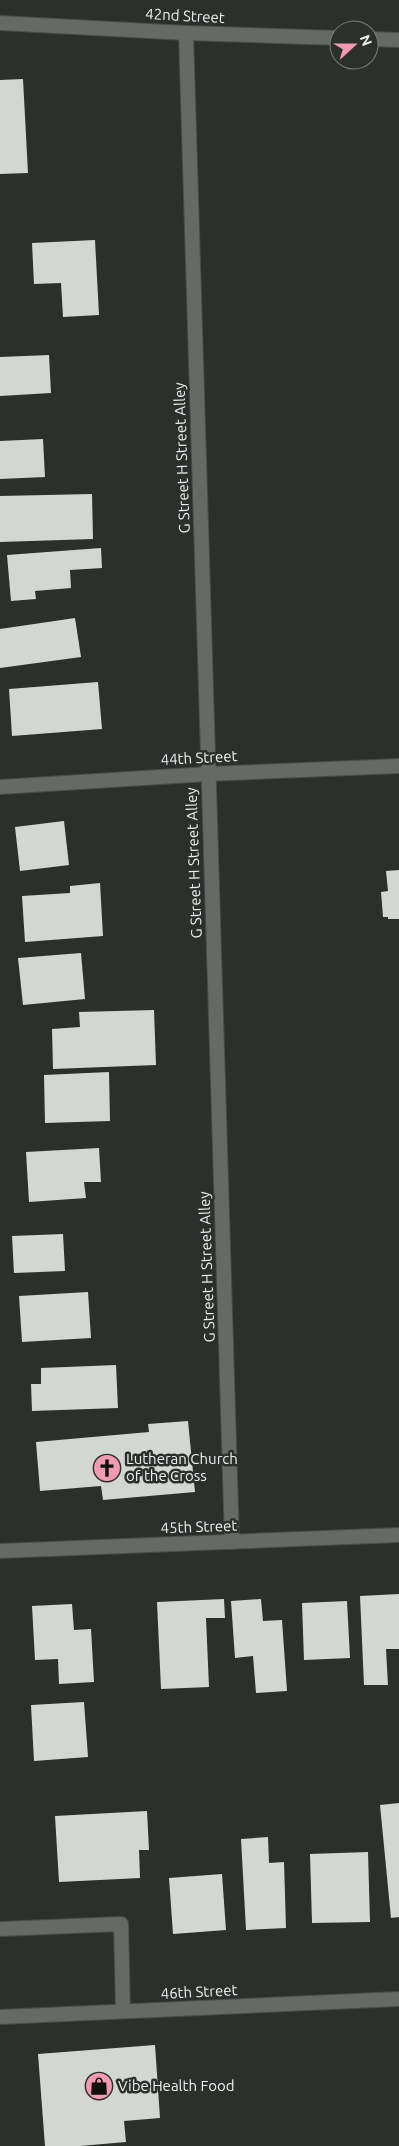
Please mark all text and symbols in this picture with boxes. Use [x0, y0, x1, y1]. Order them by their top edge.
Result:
street label: 42nd Street [145, 5, 225, 26]
north arrow [329, 20, 379, 70]
text: N [357, 33, 375, 48]
street label: G Street H Street Alley [170, 382, 193, 534]
street label: 44th Street [160, 747, 238, 768]
street label: G Street H Street Alley [182, 787, 205, 939]
street label: G Street H Street Alley [195, 1191, 218, 1343]
place label: Lutheran Church of the Cross [126, 1450, 238, 1484]
church icon: Lutheran Church of the Cross [92, 1453, 122, 1483]
street label: 45th Street [160, 1517, 238, 1536]
street label: 46th Street [160, 1981, 238, 2002]
shop icon: Vibe Health Food [84, 2071, 114, 2101]
place label: Vibe Health Food [118, 2077, 235, 2094]

